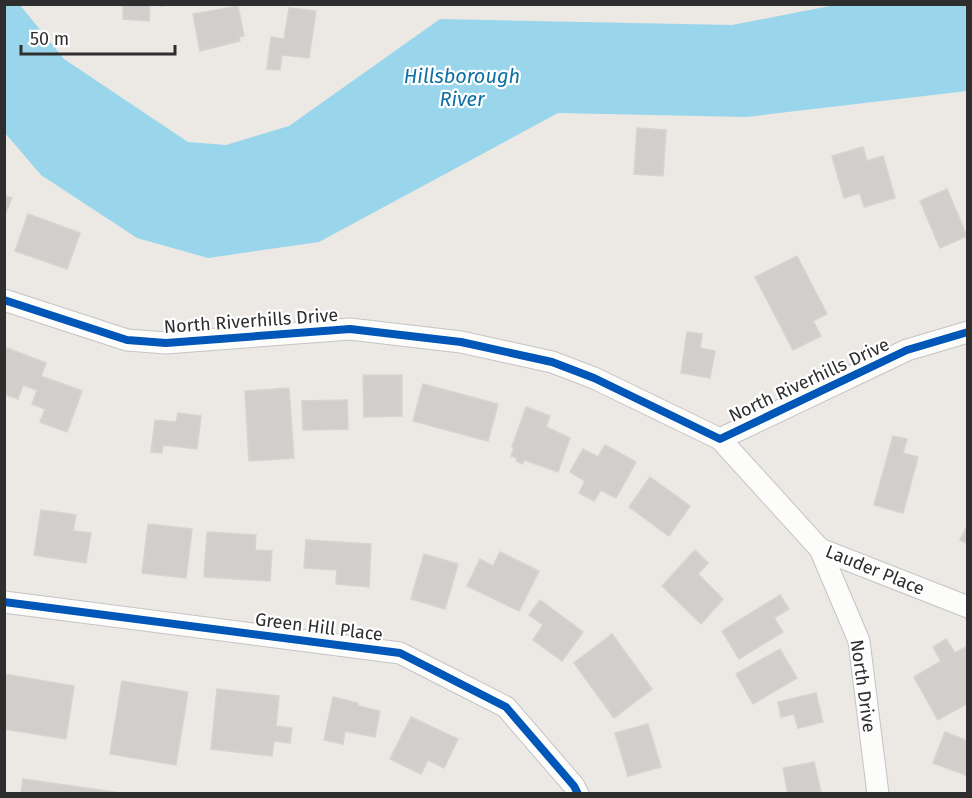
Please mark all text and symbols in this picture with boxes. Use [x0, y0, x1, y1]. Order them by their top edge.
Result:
scale bar [21, 18, 176, 56]
text: 50 m [30, 28, 69, 50]
water label: Hillsborough River [404, 64, 520, 111]
street label: North Riverhills Drive [163, 304, 339, 338]
street label: North Riverhills Drive [725, 333, 893, 427]
street label: Lauder Place [822, 540, 928, 600]
street label: Green Hill Place [254, 608, 384, 646]
street label: North Drive [846, 638, 880, 734]

